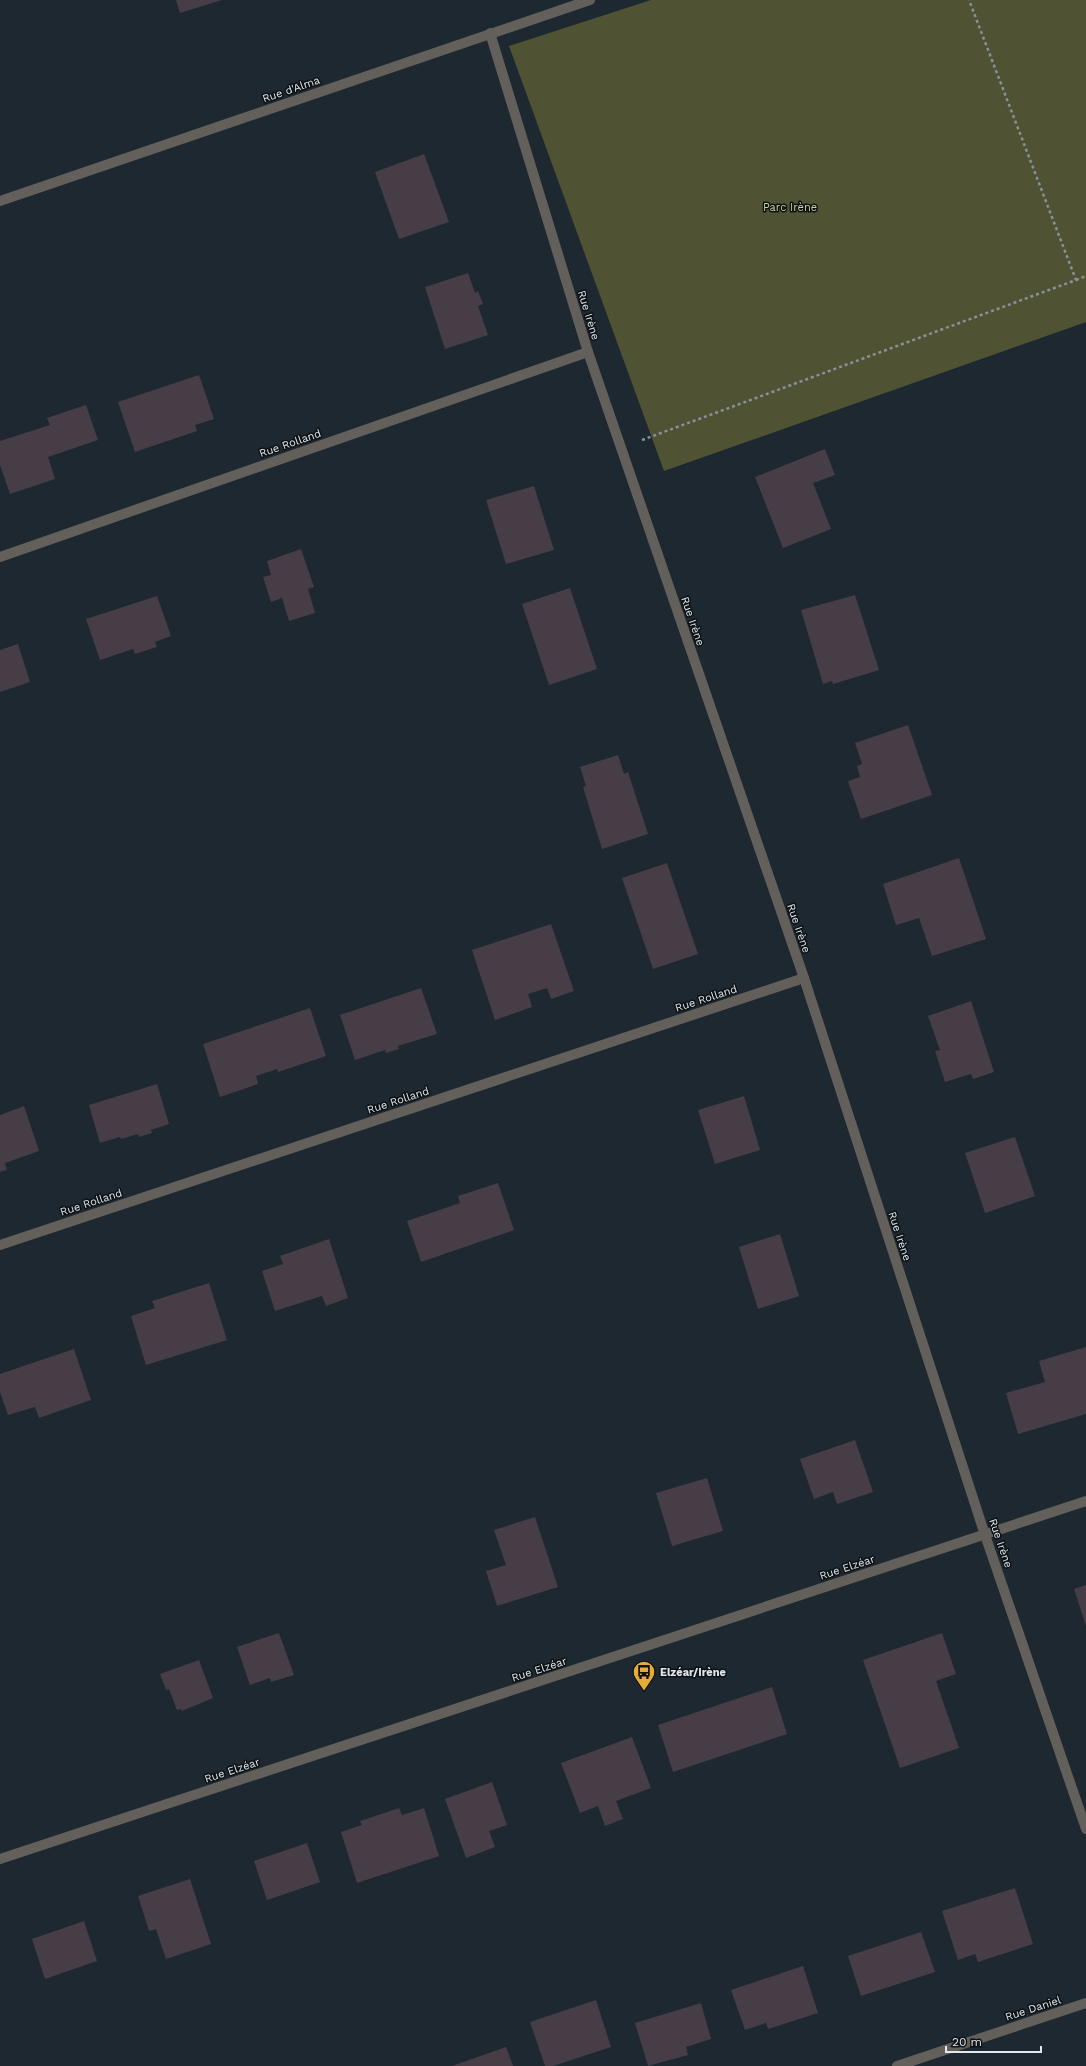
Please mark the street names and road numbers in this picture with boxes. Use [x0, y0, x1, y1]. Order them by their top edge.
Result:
street label: Rue d'Alma [261, 74, 322, 105]
street label: Rue Irène [575, 289, 602, 341]
street label: Rue Rolland [258, 427, 323, 460]
street label: Rue Irène [678, 595, 707, 647]
street label: Rue Irène [784, 902, 813, 954]
street label: Rue Rolland [673, 982, 739, 1015]
street label: Rue Rolland [365, 1084, 431, 1117]
street label: Rue Rolland [58, 1186, 124, 1219]
street label: Rue Irène [885, 1210, 914, 1262]
street label: Rue Irène [986, 1517, 1015, 1569]
street label: Rue Elzéar [818, 1552, 877, 1583]
street label: Rue Elzéar [510, 1654, 569, 1685]
street label: Rue Elzéar [203, 1755, 262, 1786]
street label: Rue Daniel [1004, 1993, 1063, 2024]

